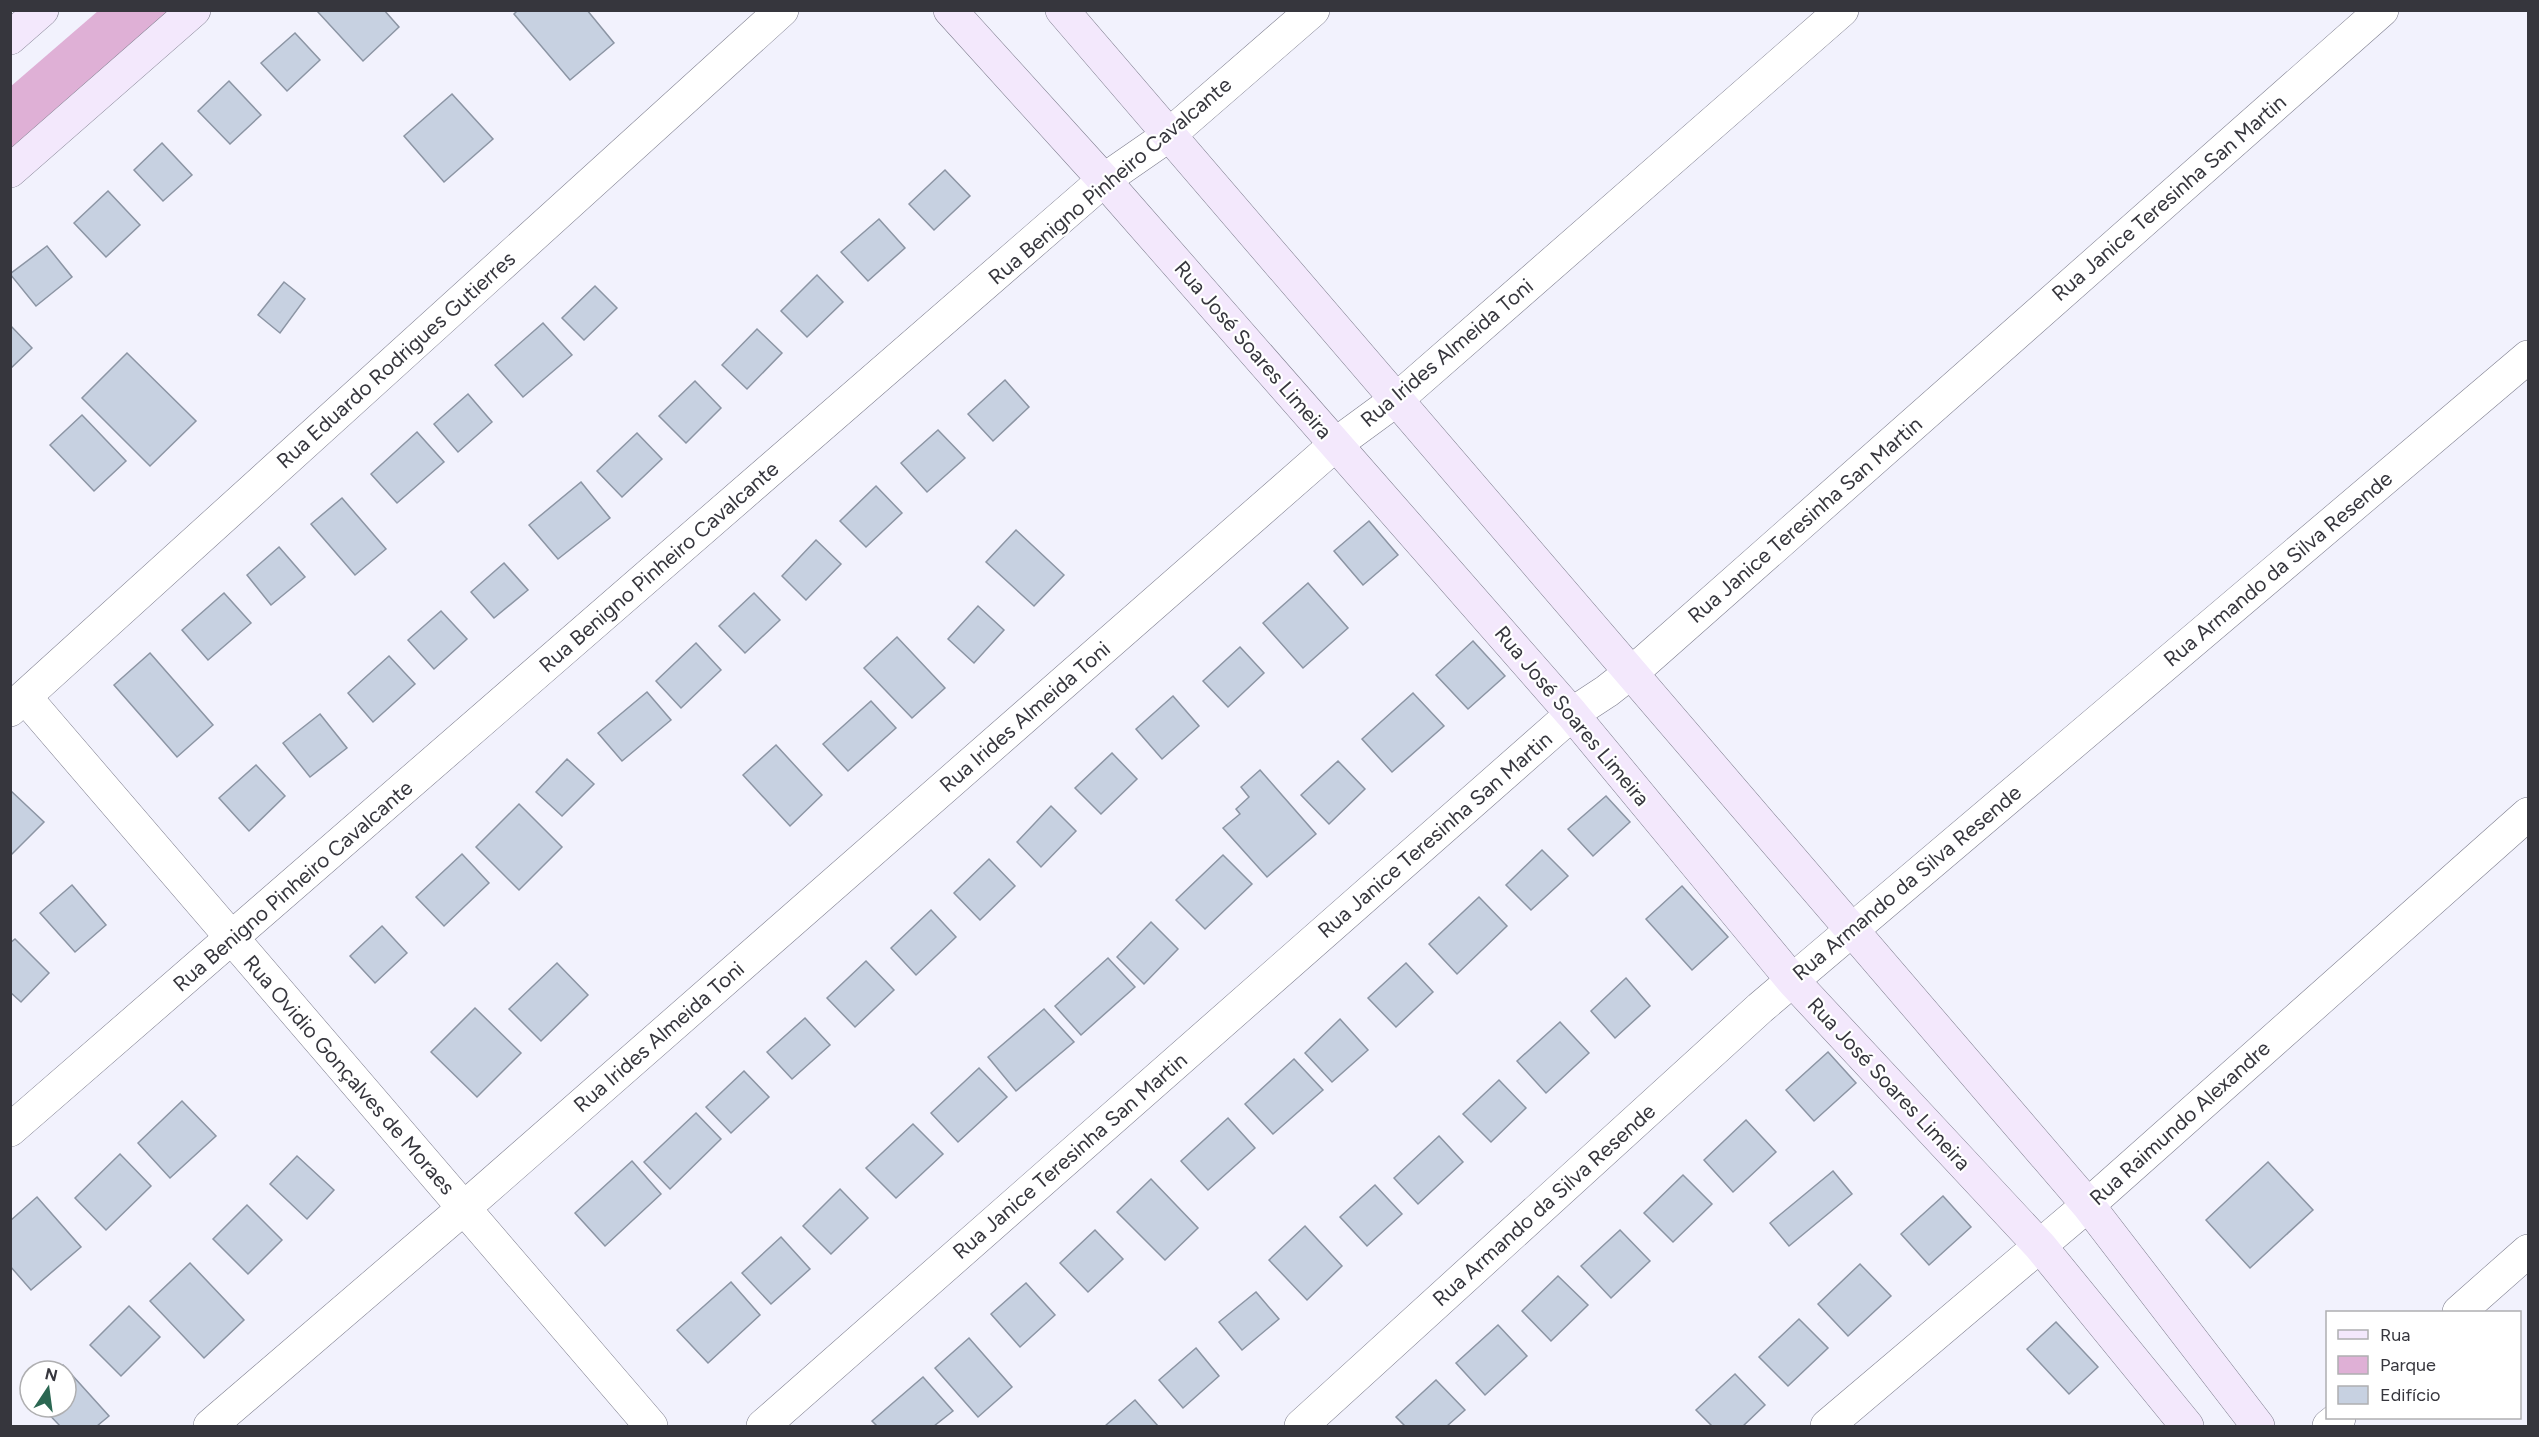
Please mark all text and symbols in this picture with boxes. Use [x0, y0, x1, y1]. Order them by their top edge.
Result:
street label: Rua Benigno Pinheiro Cavalcante [983, 72, 1236, 290]
street label: Rua Janice Teresinha San Martin [2047, 89, 2291, 306]
street label: Rua Eduardo Rodrigues Gutierres [271, 246, 520, 473]
street label: Rua José Soares Limeira [1169, 256, 1337, 444]
street label: Rua Irides Almeida Toni [1355, 273, 1538, 432]
street label: Rua Janice Teresinha San Martin [1683, 411, 1927, 628]
street label: Rua Benigno Pinheiro Cavalcante [534, 456, 784, 677]
street label: Rua Armando da Silva Resende [2158, 466, 2397, 672]
street label: Rua José Soares Limeira [1490, 621, 1655, 811]
street label: Rua Irides Almeida Toni [934, 636, 1115, 797]
street label: Rua Janice Teresinha San Martin [1313, 726, 1557, 943]
street label: Rua Benigno Pinheiro Cavalcante [168, 775, 418, 996]
street label: Rua Armando da Silva Resende [1787, 780, 2026, 986]
street label: Rua Ovidio Gonçalves de Moraes [239, 950, 460, 1199]
street label: Rua Irides Almeida Toni [568, 956, 749, 1117]
street label: Rua José Soares Limeira [1803, 992, 1976, 1175]
street label: Rua Raimundo Alexandre [2084, 1035, 2275, 1210]
street label: Rua Janice Teresinha San Martin [948, 1047, 1192, 1264]
street label: Rua Armando da Silva Resende [1427, 1098, 1660, 1311]
legend [2326, 1311, 2521, 1419]
text: Rua [2380, 1324, 2411, 1346]
text: Parque [2380, 1354, 2436, 1376]
north arrow [18, 1359, 78, 1419]
text: N [43, 1364, 59, 1386]
text: Edifício [2380, 1384, 2441, 1406]

